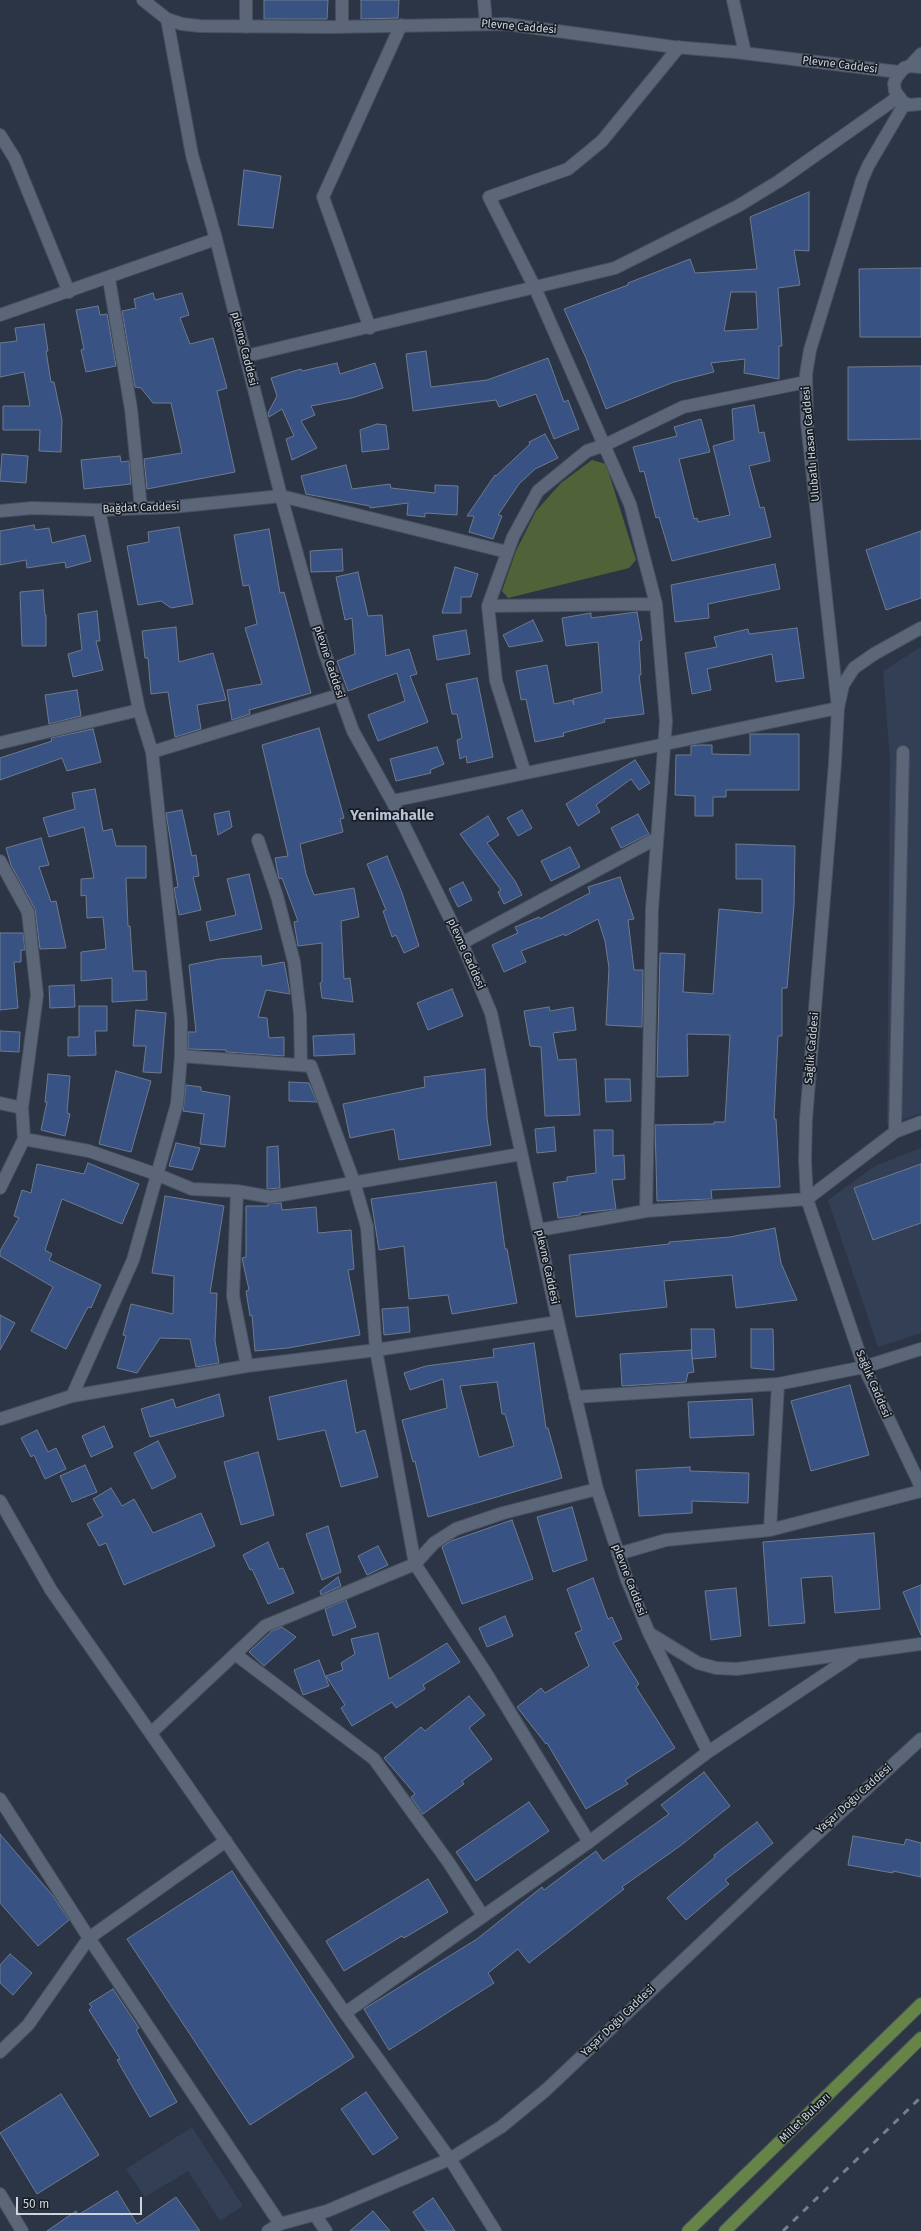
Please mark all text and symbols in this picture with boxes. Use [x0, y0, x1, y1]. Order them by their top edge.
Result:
street label: Plevne Caddesi [481, 17, 557, 37]
street label: Plevne Caddesi [802, 54, 878, 76]
street label: plevne Caddesi [228, 311, 260, 387]
street label: Ulubatlı Hasan Caddesi [799, 386, 823, 502]
street label: Bağdat Caddesi [102, 500, 180, 516]
street label: plevne Caddesi [311, 624, 347, 700]
district label: Yenimahalle [350, 807, 434, 825]
street label: plevne Caddesi [445, 917, 487, 991]
street label: Sağlık Caddesi [802, 1012, 822, 1084]
street label: plevne Caddesi [533, 1229, 561, 1305]
street label: Sağlık Caddesi [853, 1348, 893, 1420]
street label: plevne Caddesi [609, 1542, 649, 1618]
street label: Yaşar Doğu Caddesi [814, 1762, 894, 1836]
street label: Yaşar Doğu Caddesi [578, 1983, 658, 2059]
street label: Millet Bulvarı [777, 2090, 833, 2146]
scale bar [18, 2189, 144, 2215]
text: 50 m [23, 2197, 49, 2211]

